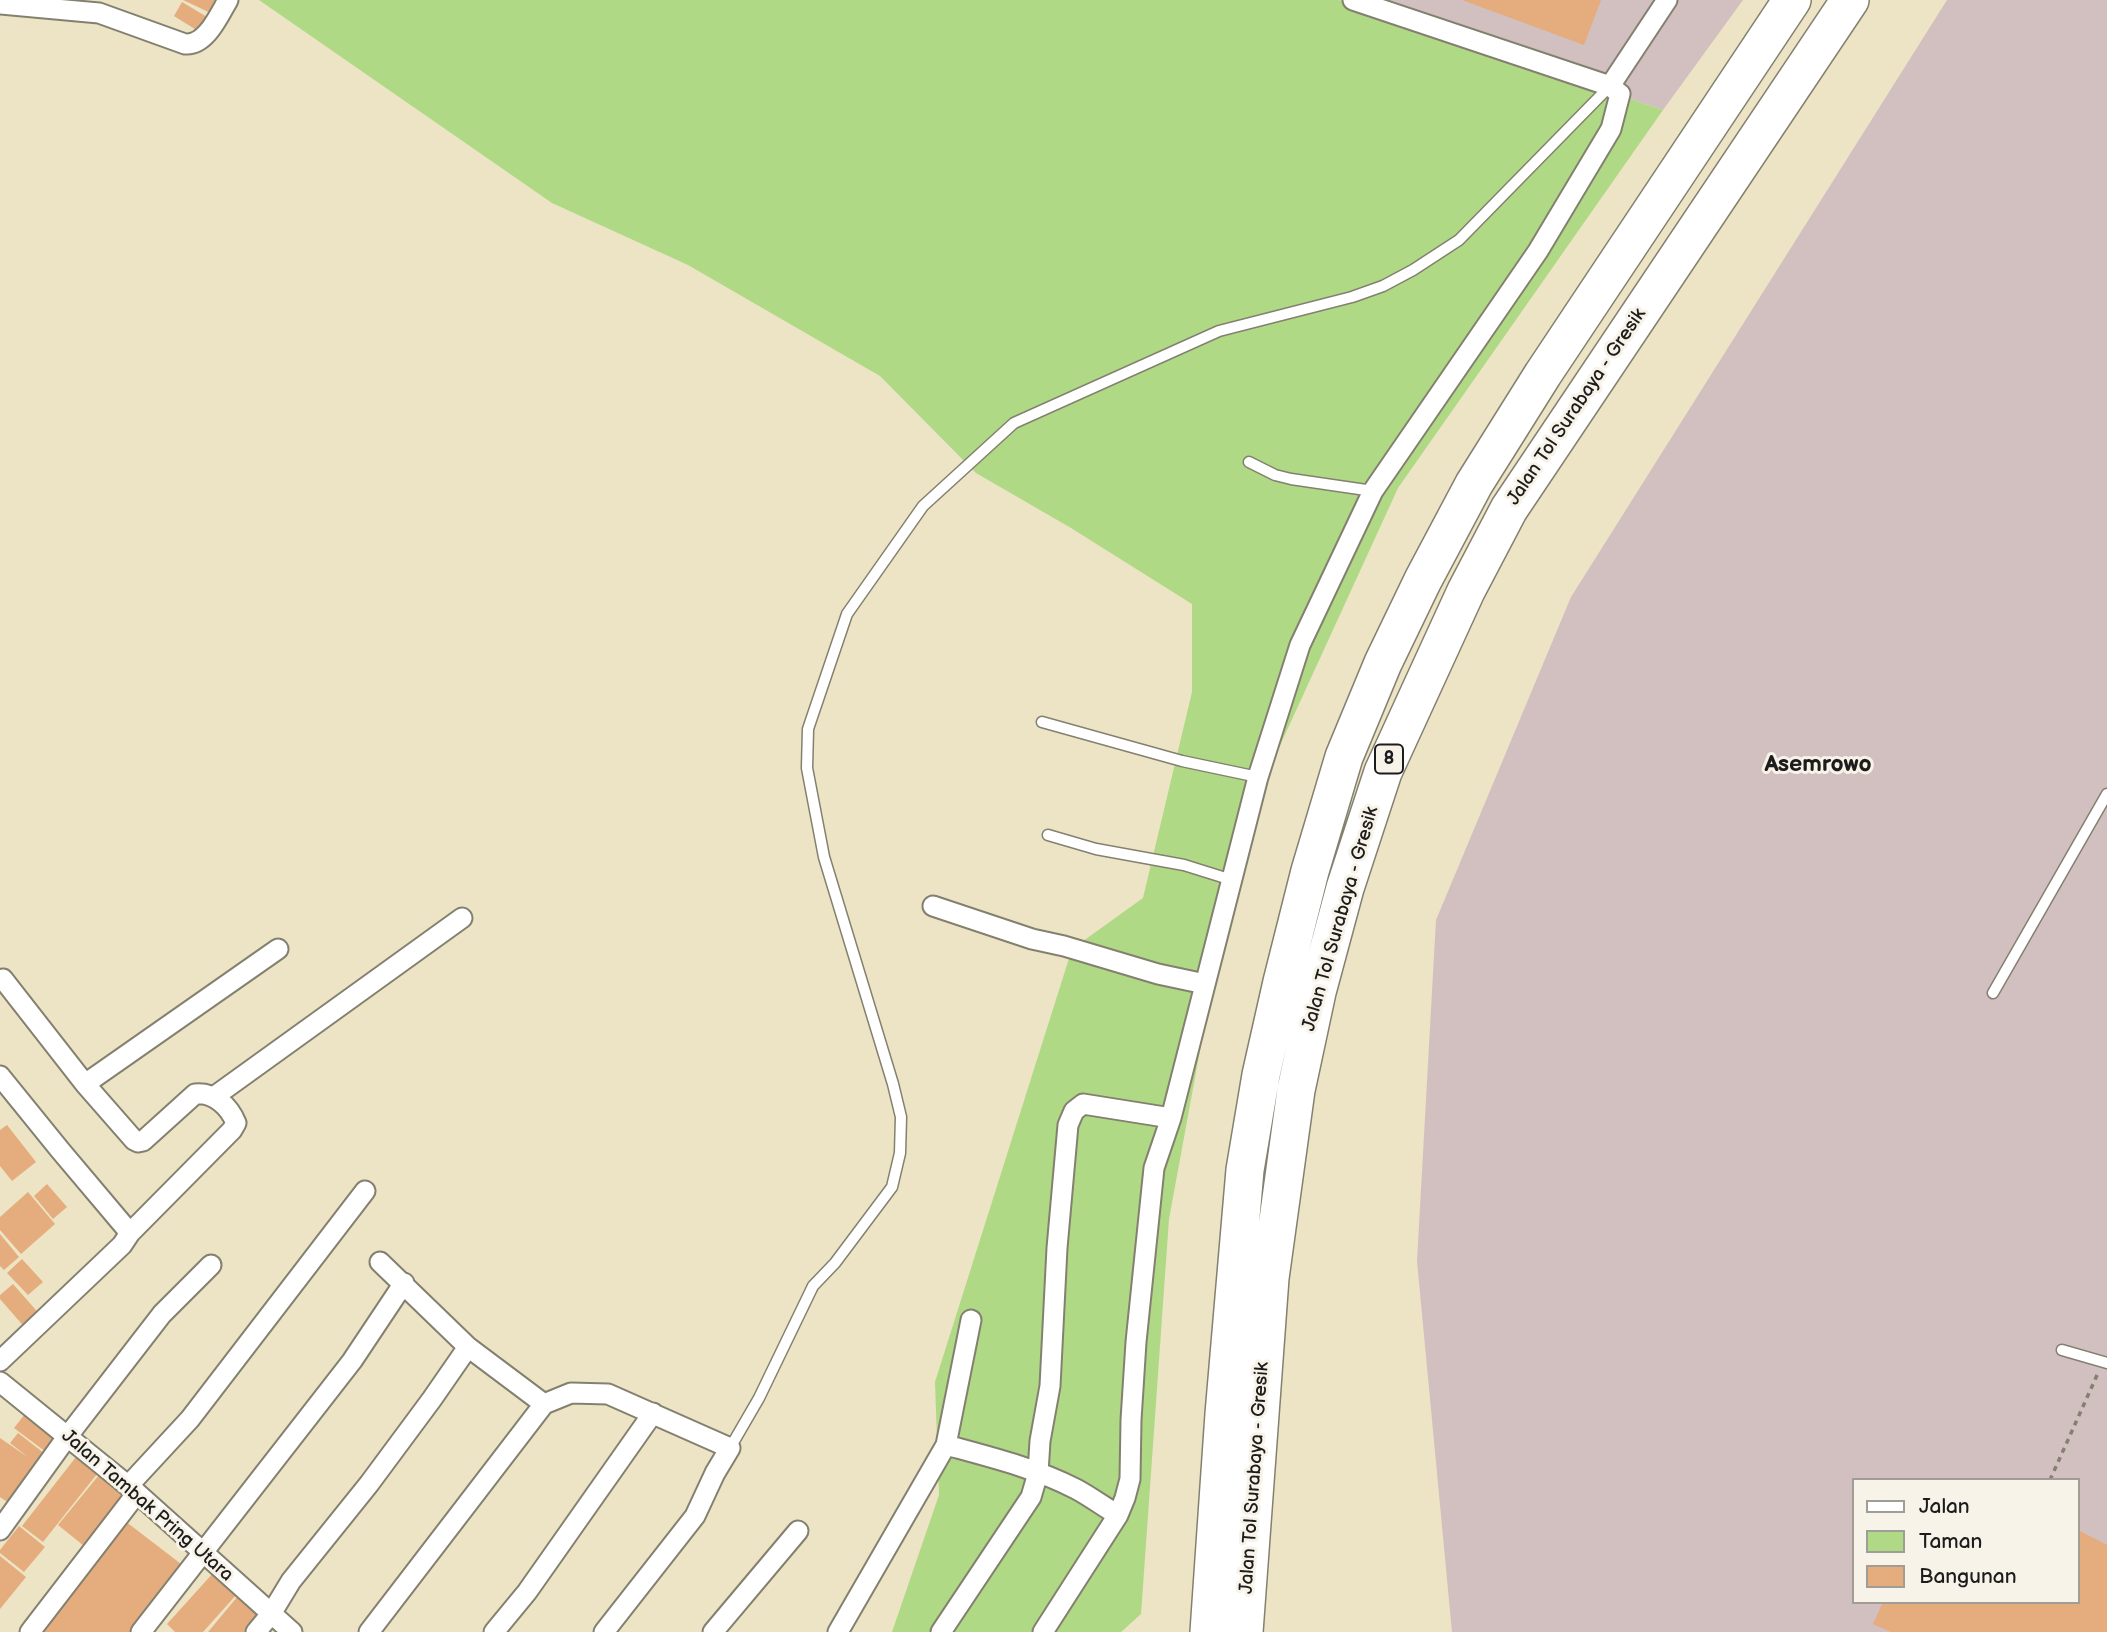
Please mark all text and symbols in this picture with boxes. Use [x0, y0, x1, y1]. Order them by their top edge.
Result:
street label: Jalan Tol Surabaya - Gresik [1503, 304, 1651, 510]
road number: 8 [1375, 744, 1403, 774]
district label: Asemrowo [1764, 751, 1872, 779]
street label: Jalan Tol Surabaya - Gresik [1298, 804, 1384, 1034]
street label: Jalan Tol Surabaya - Gresik [1236, 1361, 1274, 1595]
street label: Jalan Tambak Pring Utara [56, 1425, 238, 1587]
legend [1852, 1478, 2079, 1604]
text: Jalan [1919, 1494, 1970, 1519]
text: Taman [1919, 1529, 1982, 1554]
text: Bangunan [1919, 1564, 2017, 1589]

